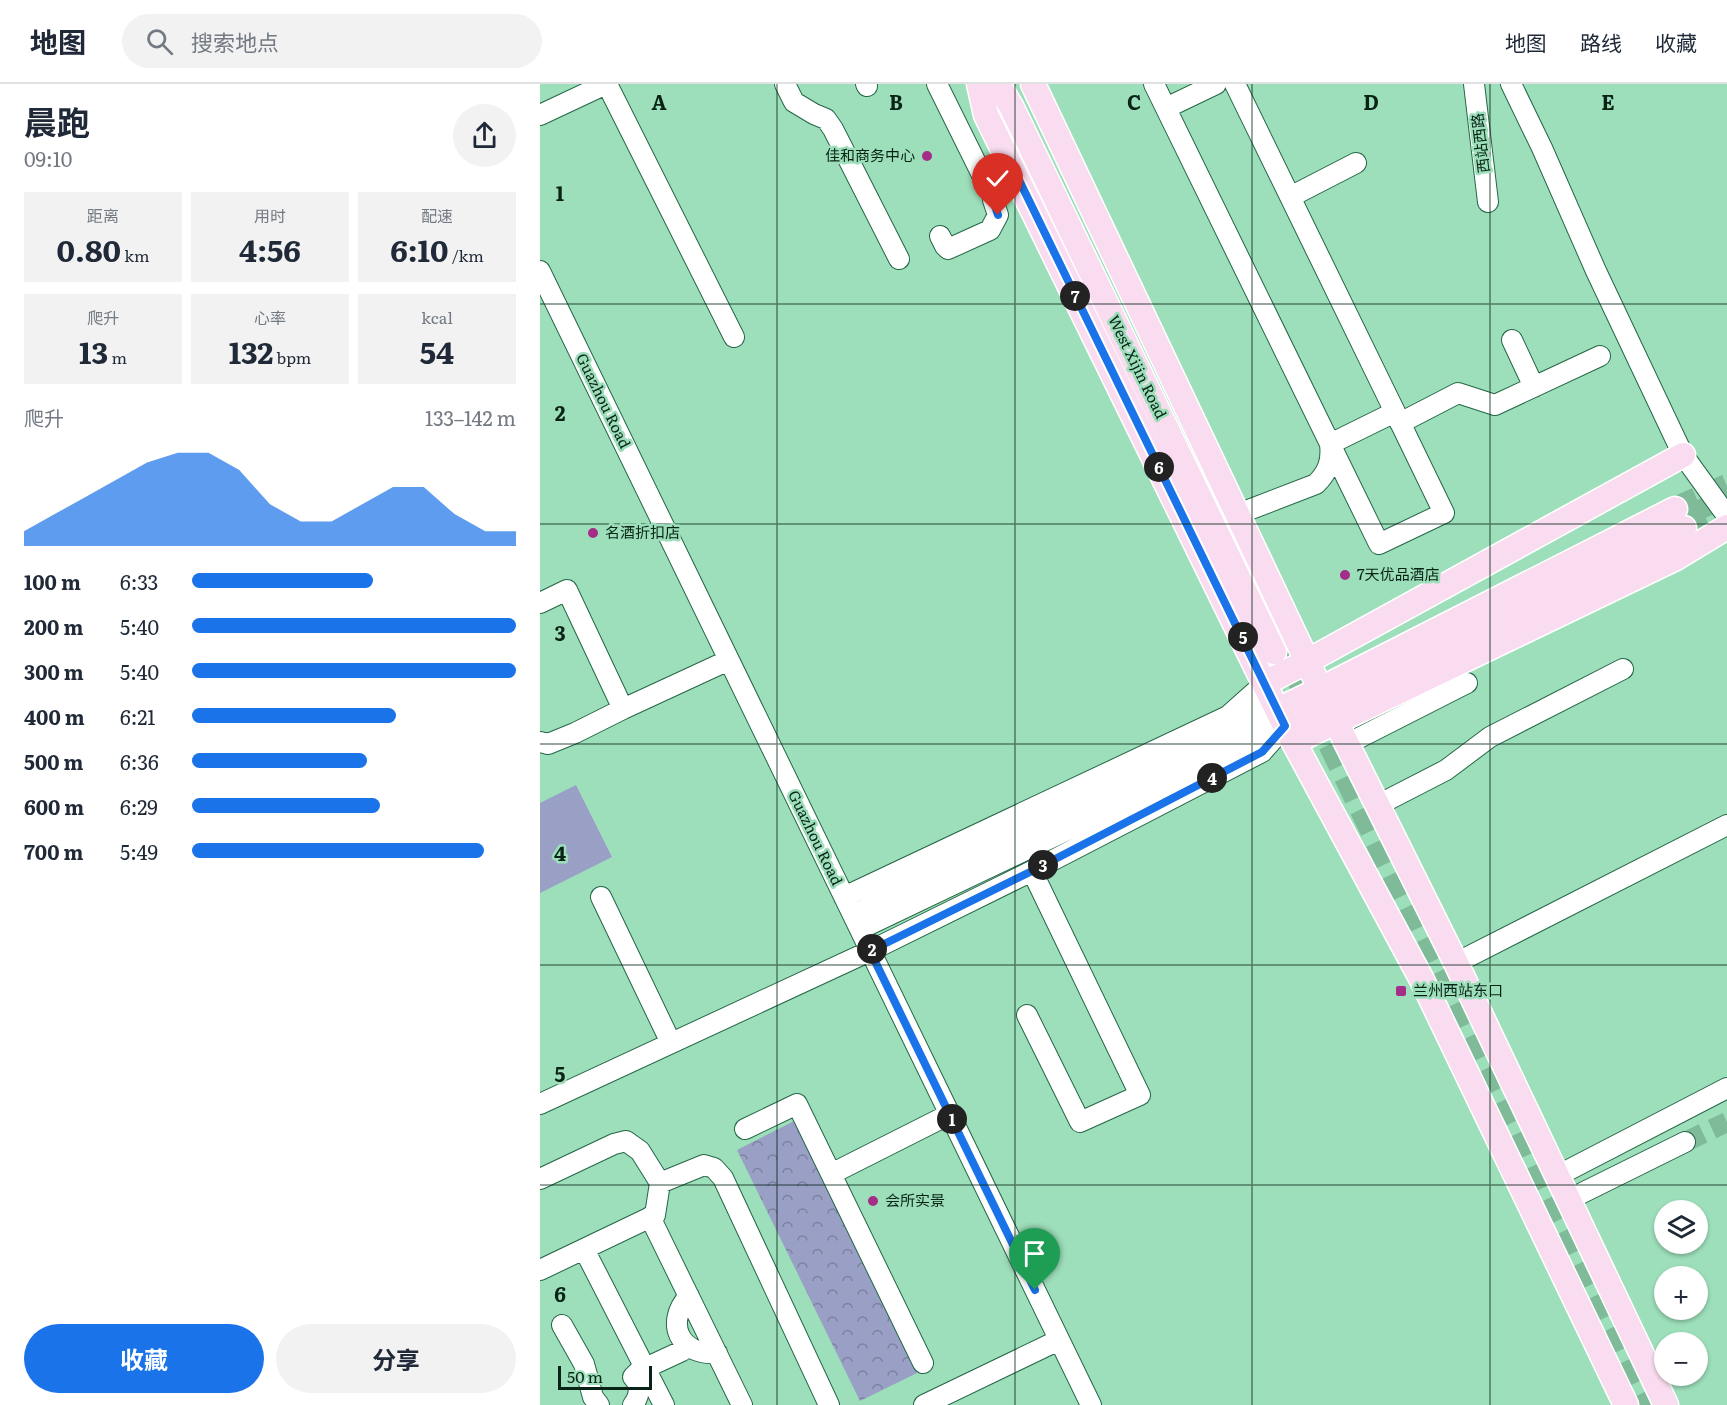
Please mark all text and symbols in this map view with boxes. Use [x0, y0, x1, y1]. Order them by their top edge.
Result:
search box [122, 14, 542, 68]
text: 地图 [30, 20, 86, 62]
icon: search [143, 25, 176, 58]
text: 搜索地点 [191, 25, 279, 58]
text: 地图 [1505, 26, 1547, 57]
text: 路线 [1580, 26, 1622, 57]
text: 收藏 [1655, 26, 1697, 57]
text: A [651, 86, 667, 116]
text: B [889, 86, 903, 116]
text: C [1127, 86, 1141, 116]
text: D [1363, 86, 1379, 116]
text: E [1601, 86, 1615, 116]
text: 晨跑 [24, 96, 90, 145]
button: share [453, 104, 516, 167]
street label: 西站西路 [1464, 112, 1495, 174]
text: 09:10 [24, 143, 72, 173]
place label: 佳和商务中心 [825, 143, 915, 166]
marker: 佳和商务中心 [920, 149, 934, 163]
pin [972, 153, 1023, 215]
icon: check [981, 162, 1014, 195]
text: 1 [556, 177, 564, 207]
text: 距离 [87, 203, 119, 227]
text: 用时 [254, 203, 286, 227]
text: 配速 [421, 203, 453, 227]
text: 0.80 [57, 227, 121, 271]
text: 4:56 [239, 227, 301, 271]
text: 6:10 [390, 227, 449, 271]
text: km [121, 243, 149, 267]
text: /km [449, 243, 484, 267]
pin: 7 [1060, 281, 1090, 311]
text: 7 [1071, 284, 1079, 308]
text: 爬升 [87, 305, 119, 329]
text: 心率 [254, 305, 286, 329]
text: kcal [421, 305, 453, 329]
street label: West Xijin Road [1103, 311, 1173, 422]
text: 13 [79, 329, 108, 373]
text: 132 [229, 329, 273, 373]
text: 54 [420, 329, 454, 373]
text: m [108, 345, 127, 369]
text: bpm [273, 345, 311, 369]
street label: Guazhou Road [571, 349, 637, 452]
text: 2 [555, 397, 566, 427]
text: 爬升 [24, 402, 64, 432]
text: 133–142 m [425, 402, 516, 432]
pin: 6 [1144, 452, 1174, 482]
text: 6 [1154, 455, 1164, 479]
place label: 名酒折扣店 [605, 520, 680, 543]
marker: 名酒折扣店 [586, 526, 600, 540]
place label: 7天优品酒店 [1357, 562, 1440, 585]
text: 100 m [24, 566, 81, 596]
text: 6:33 [120, 566, 158, 596]
marker: 7天优品酒店 [1338, 568, 1352, 582]
text: 200 m [24, 611, 83, 641]
text: 5:40 [120, 611, 159, 641]
text: 3 [554, 617, 566, 647]
pin: 5 [1228, 622, 1258, 652]
text: 5 [1239, 625, 1247, 649]
text: 300 m [24, 656, 84, 686]
text: 5:40 [120, 656, 159, 686]
text: 400 m [24, 701, 85, 731]
text: 6:21 [120, 701, 155, 731]
text: 500 m [24, 746, 83, 776]
text: 6:36 [120, 746, 159, 776]
pin: 4 [1197, 763, 1227, 793]
text: 4 [1207, 766, 1217, 790]
street label: Guazhou Road [783, 786, 849, 889]
text: 600 m [24, 791, 84, 821]
text: 6:29 [120, 791, 158, 821]
text: 700 m [24, 836, 83, 866]
text: 5:49 [120, 836, 158, 866]
text: 4 [554, 837, 566, 867]
pin: 3 [1028, 850, 1058, 880]
text: 3 [1039, 853, 1047, 877]
pin: 2 [857, 934, 887, 964]
text: 2 [868, 937, 876, 961]
place label: 兰州西站东口 [1413, 978, 1503, 1001]
marker: 兰州西站东口 [1394, 984, 1408, 998]
text: 5 [555, 1058, 566, 1088]
pin: 1 [937, 1104, 967, 1134]
text: 1 [949, 1107, 955, 1131]
place label: 会所实景 [885, 1188, 945, 1211]
marker: 会所实景 [866, 1194, 880, 1208]
map controls [1654, 1200, 1708, 1386]
button: layers [1654, 1200, 1708, 1254]
pin [1009, 1228, 1060, 1290]
icon: arrive [1018, 1237, 1051, 1270]
button: + [1654, 1266, 1708, 1320]
text: 6 [554, 1278, 566, 1308]
button: 收藏 [24, 1324, 264, 1393]
button: 分享 [276, 1324, 516, 1393]
button: − [1654, 1332, 1708, 1386]
scale bar [558, 1363, 652, 1390]
text: 50 m [567, 1364, 603, 1388]

